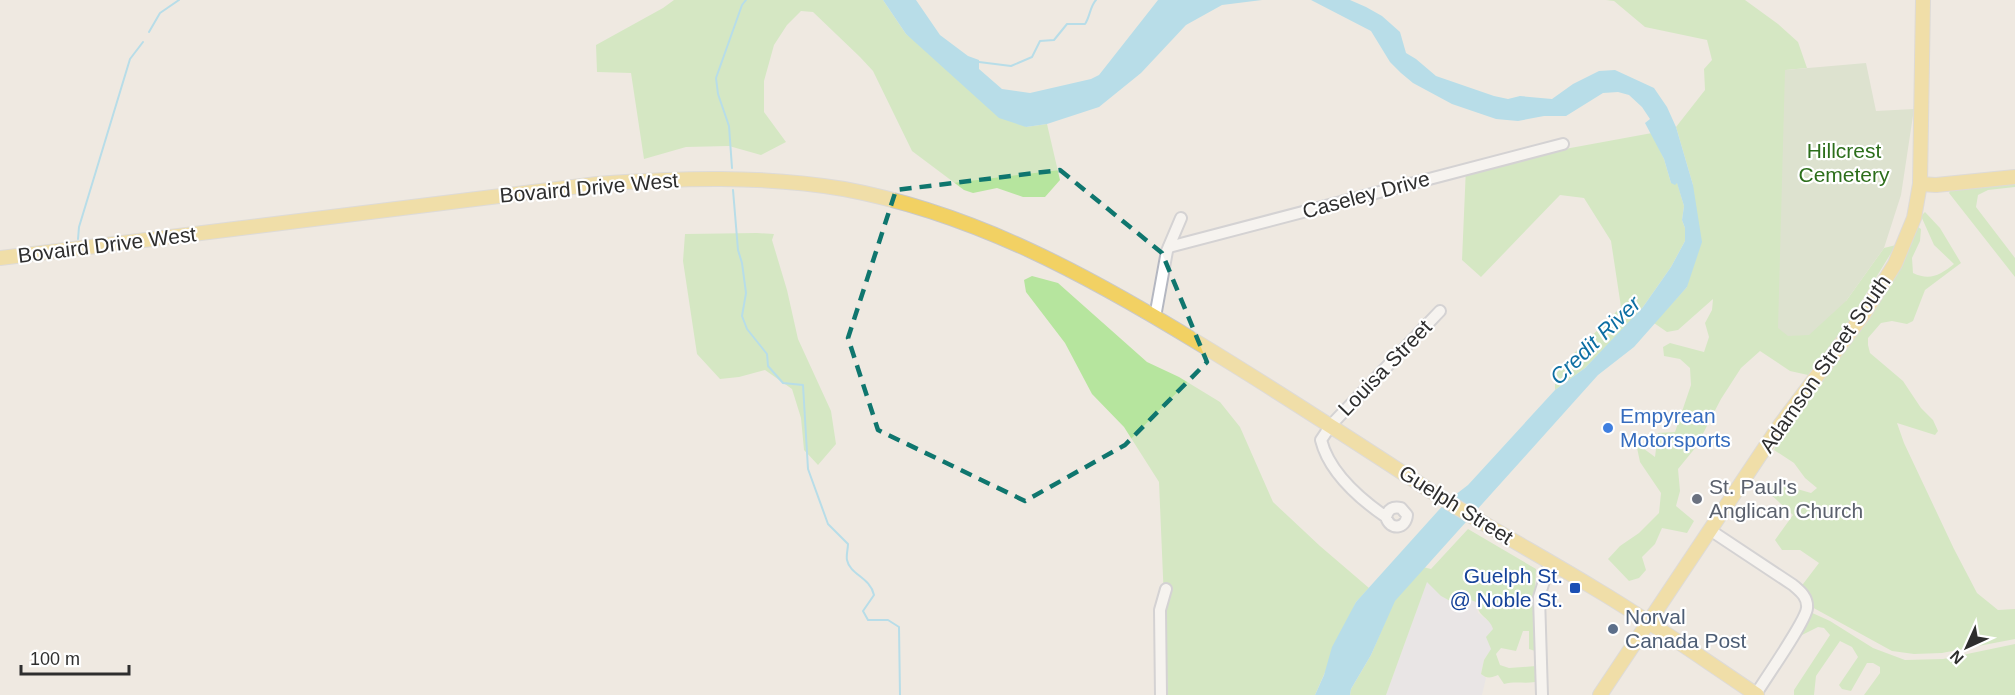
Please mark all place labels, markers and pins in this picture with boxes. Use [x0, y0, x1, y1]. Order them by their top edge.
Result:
place label: Empyrean Motorsports [1620, 404, 1731, 451]
marker: Empyrean Motorsports [1601, 421, 1615, 435]
place label: St. Paul's Anglican Church [1709, 475, 1863, 522]
marker: St. Paul's Anglican Church [1690, 492, 1704, 506]
place label: Guelph St. @ Noble St. [1449, 564, 1563, 611]
marker: Guelph St. @ Noble St. [1568, 581, 1582, 595]
place label: Norval Canada Post [1625, 605, 1747, 652]
marker: Norval Canada Post [1606, 622, 1620, 636]

